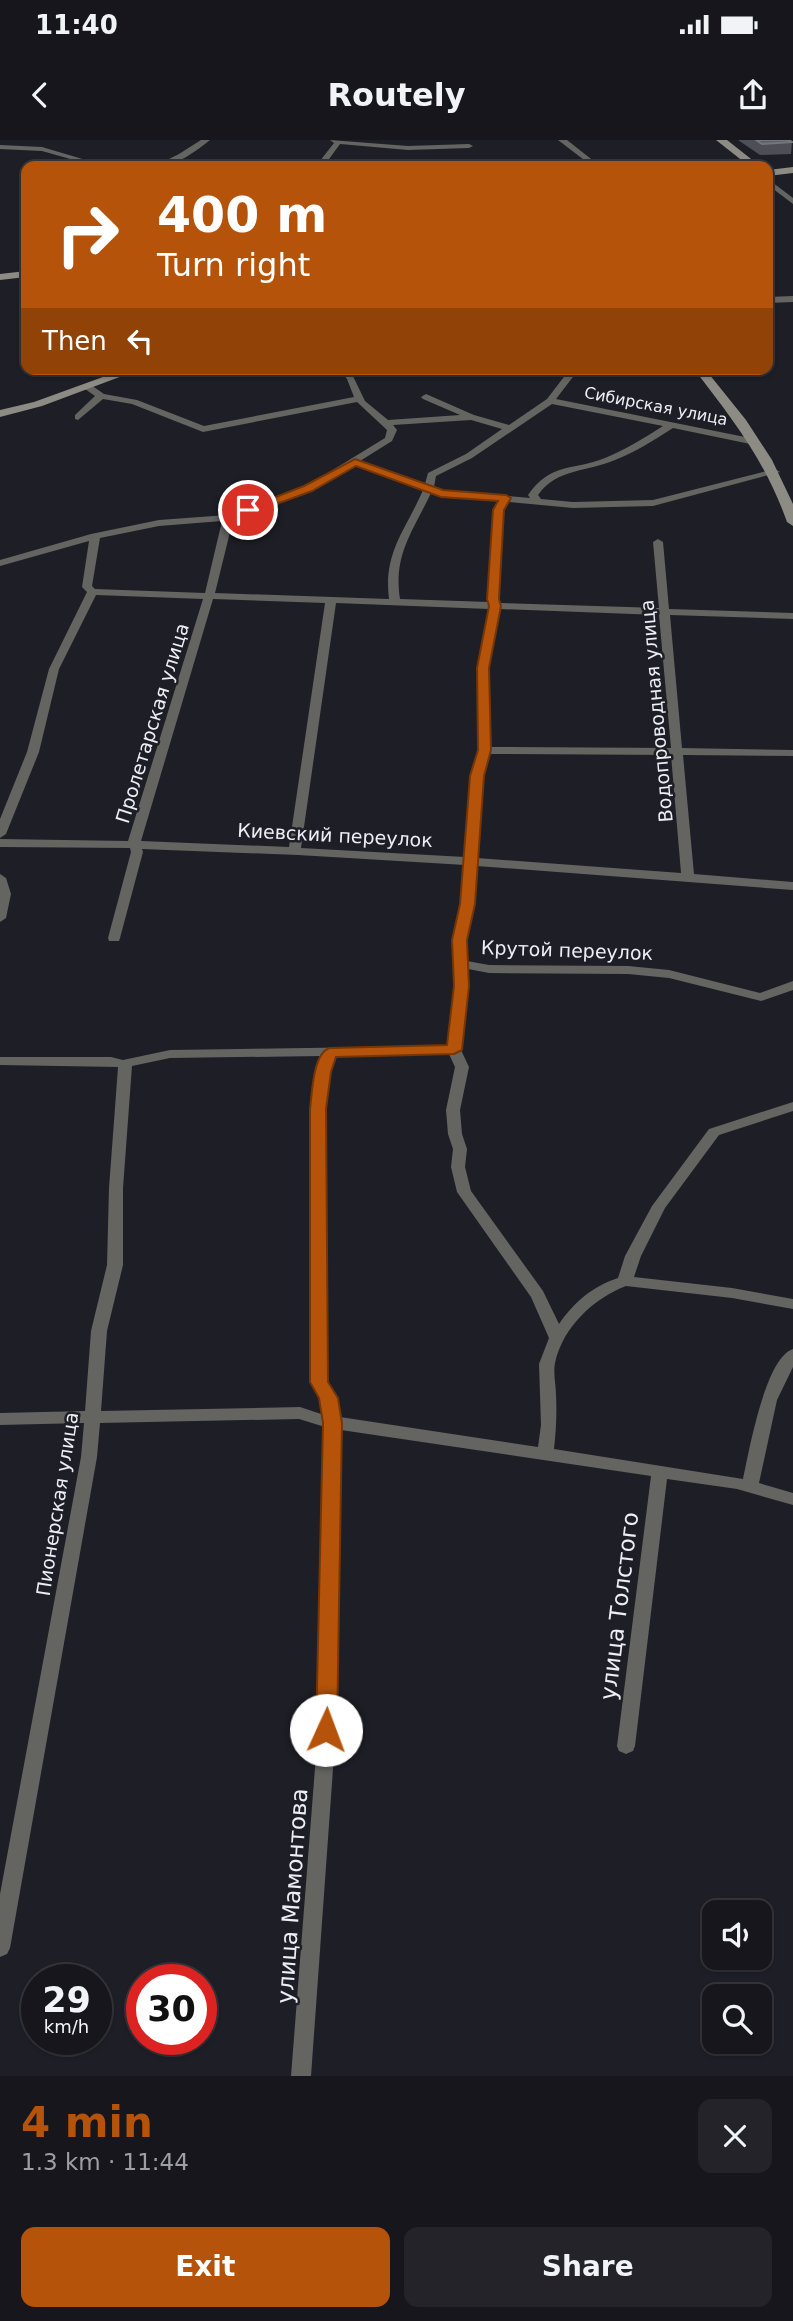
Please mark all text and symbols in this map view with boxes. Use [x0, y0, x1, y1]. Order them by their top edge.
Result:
text: 11:40 [35, 10, 118, 40]
icon: back [21, 76, 59, 114]
text: Routely [327, 76, 466, 114]
icon: share [734, 76, 772, 114]
text: 400 m [157, 187, 327, 244]
icon: right [42, 189, 133, 280]
text: Turn right [157, 246, 310, 284]
icon: left [121, 322, 159, 360]
text: Then [42, 326, 107, 356]
street label: Сибирская улица [583, 383, 729, 429]
pin [218, 480, 278, 540]
icon: arrive [229, 491, 267, 529]
street label: Водопроводная улица [635, 599, 677, 823]
street label: Пролетарская улица [111, 620, 193, 826]
street label: Киевский переулок [237, 819, 433, 851]
street label: Крутой переулок [481, 936, 653, 964]
street label: Пионерская улица [32, 1411, 82, 1597]
street label: улица Толстого [595, 1510, 643, 1702]
position arrow [289, 1693, 363, 1767]
street label: улица Мамонтова [272, 1787, 312, 2005]
map controls [702, 1900, 772, 2054]
button: sound [702, 1900, 772, 1970]
speed limit sign: 30 [126, 1964, 217, 2055]
text: 29 [42, 1980, 91, 2020]
button: search [702, 1984, 772, 2054]
text: km/h [44, 2016, 89, 2037]
text: 4 min [21, 2098, 153, 2147]
button: close [698, 2099, 772, 2173]
text: 1.3 km · 11:44 [21, 2149, 189, 2175]
button: Exit [21, 2227, 390, 2307]
button: Share [404, 2227, 772, 2307]

